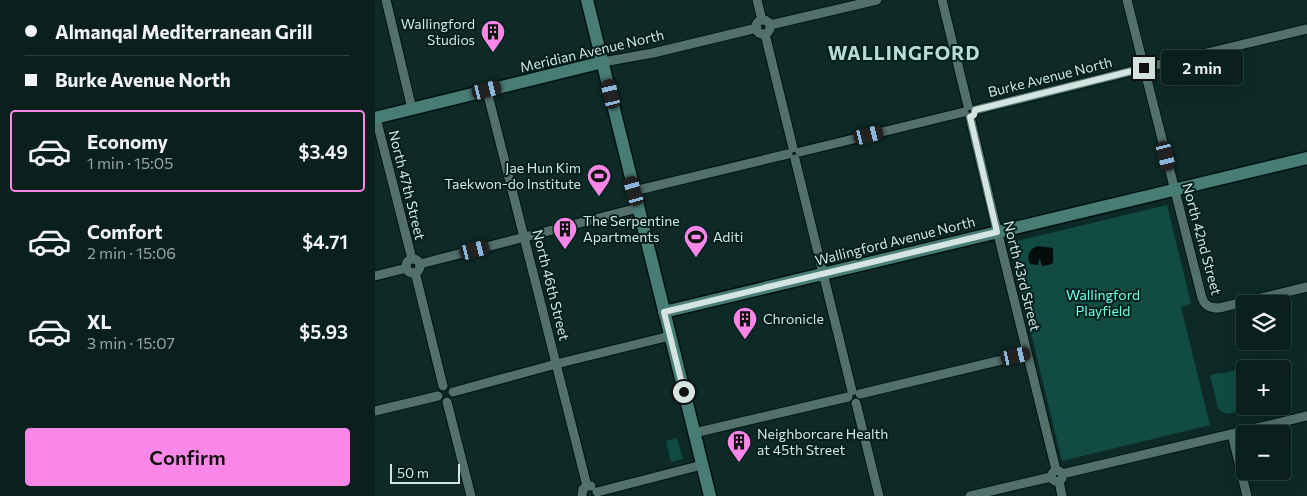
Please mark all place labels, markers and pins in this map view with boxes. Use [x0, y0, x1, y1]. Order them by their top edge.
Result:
place label: Wallingford Studios [401, 15, 475, 48]
building icon: Wallingford Studios [480, 19, 506, 53]
place label: Jae Hun Kim Taekwon-do Institute [444, 159, 581, 192]
sports icon: Jae Hun Kim Taekwon-do Institute [586, 163, 612, 197]
place label: The Serpentine Apartments [583, 212, 680, 245]
building icon: The Serpentine Apartments [552, 216, 578, 250]
sports icon: Aditi [683, 224, 709, 258]
place label: Aditi [713, 228, 743, 245]
building icon: Chronicle [732, 306, 758, 340]
place label: Chronicle [763, 310, 824, 327]
place label: Neighborcare Health at 45th Street [757, 425, 888, 458]
building icon: Neighborcare Health at 45th Street [726, 429, 752, 463]

